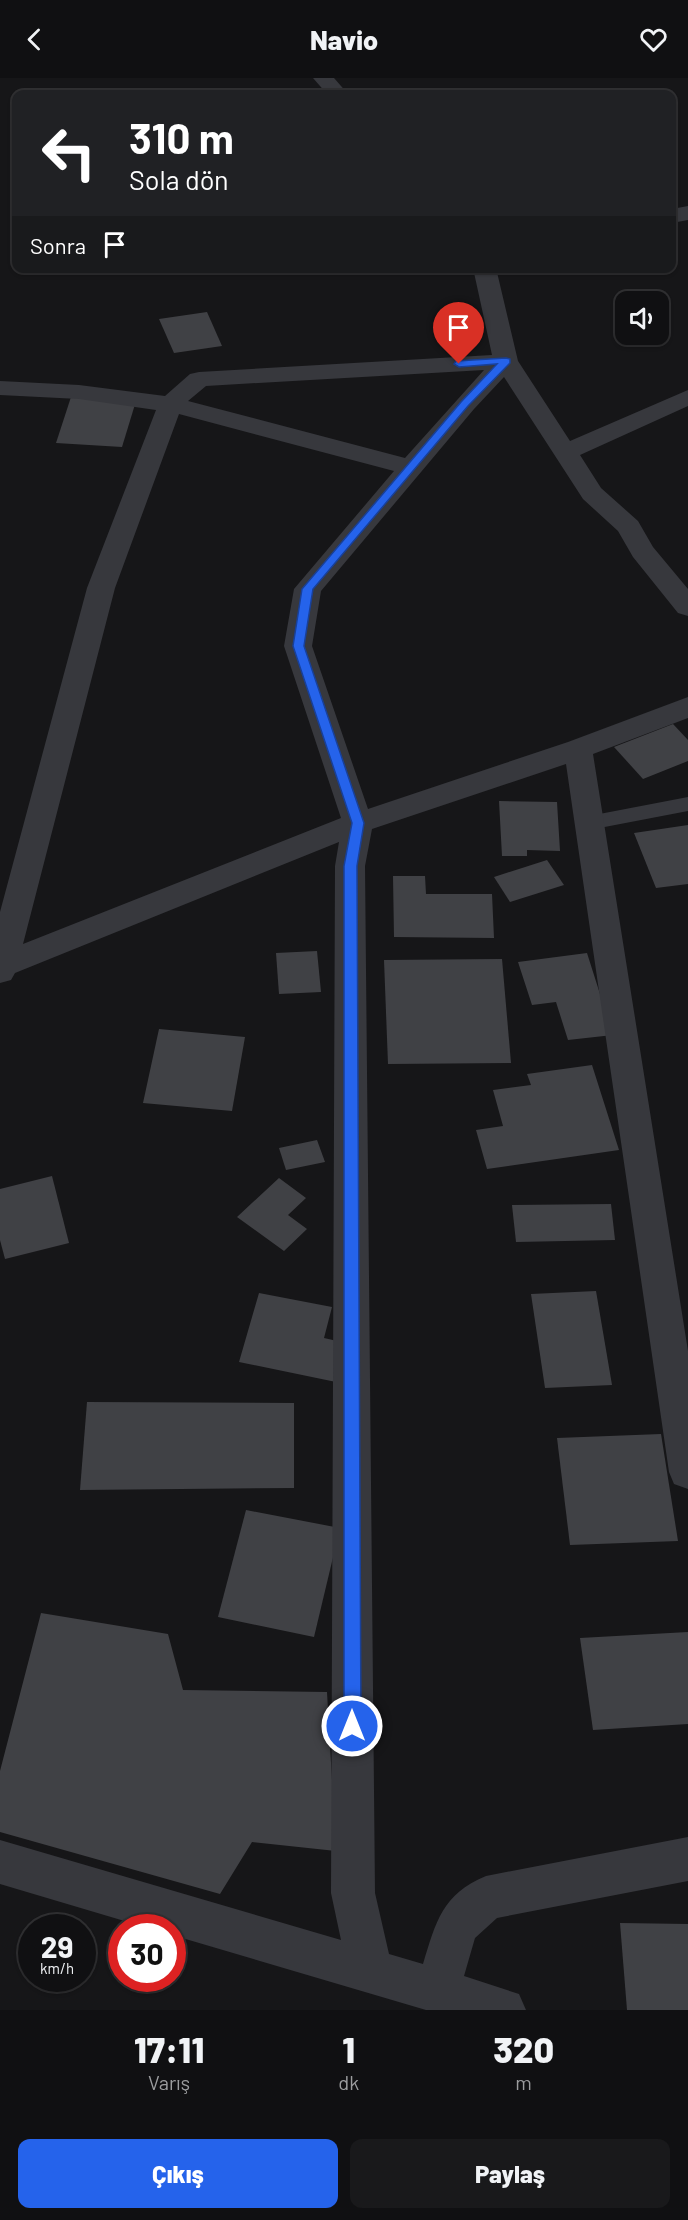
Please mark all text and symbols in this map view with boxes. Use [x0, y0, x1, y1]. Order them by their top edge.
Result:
icon: back [18, 23, 51, 56]
text: Navio [310, 23, 378, 55]
icon: heart [637, 23, 670, 56]
text: 310 m [129, 112, 234, 162]
icon: left [30, 114, 108, 192]
text: Sola dön [129, 163, 229, 195]
icon: arrive [98, 228, 131, 261]
text: Sonra [30, 232, 86, 258]
map controls [615, 291, 669, 345]
button: sound [615, 291, 669, 345]
pin [433, 302, 484, 364]
icon: arrive [442, 311, 475, 344]
position arrow [320, 1694, 384, 1758]
speed limit sign: 30 [108, 1914, 186, 1992]
text: 29 [41, 1928, 73, 1964]
text: km/h [40, 1959, 74, 1977]
text: 17:11 [134, 2027, 204, 2070]
text: 1 [342, 2027, 355, 2070]
text: 320 [493, 2027, 554, 2070]
text: Varış [148, 2070, 190, 2094]
text: dk [338, 2070, 359, 2094]
text: m [515, 2070, 532, 2094]
button: Çıkış [18, 2139, 338, 2208]
button: Paylaş [350, 2139, 670, 2208]

